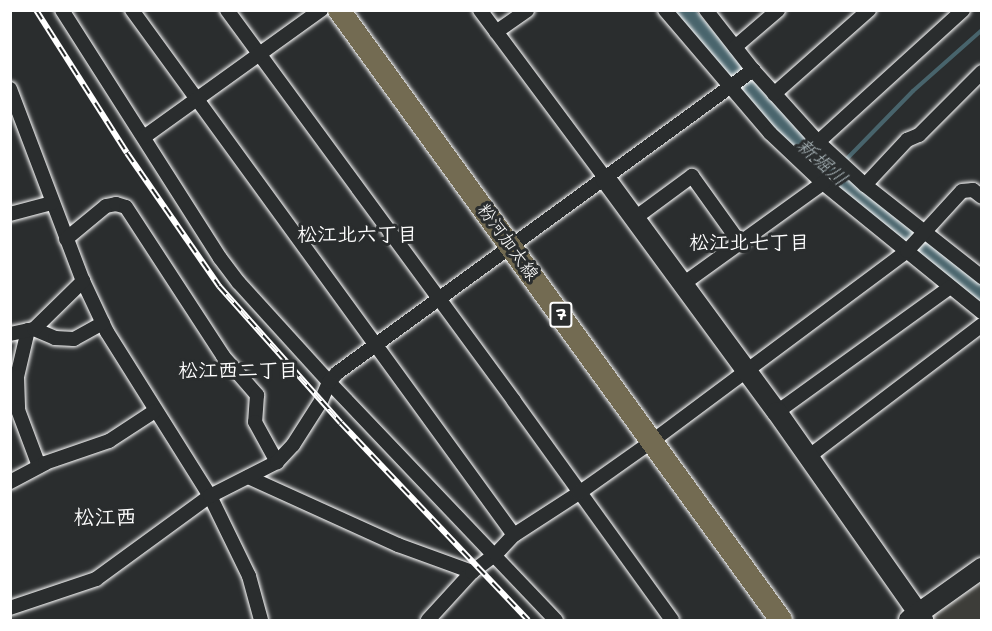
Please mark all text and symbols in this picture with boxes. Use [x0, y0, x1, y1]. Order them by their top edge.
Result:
water label: 新堀川 [792, 133, 852, 191]
street label: 粉河加太線 [473, 199, 543, 285]
district label: 松江北六丁目 [297, 222, 417, 246]
district label: 松江北七丁目 [689, 230, 809, 254]
road number: 7 [549, 302, 573, 328]
district label: 松江西二丁目 [178, 358, 298, 382]
district label: 松江西 [74, 504, 136, 530]

